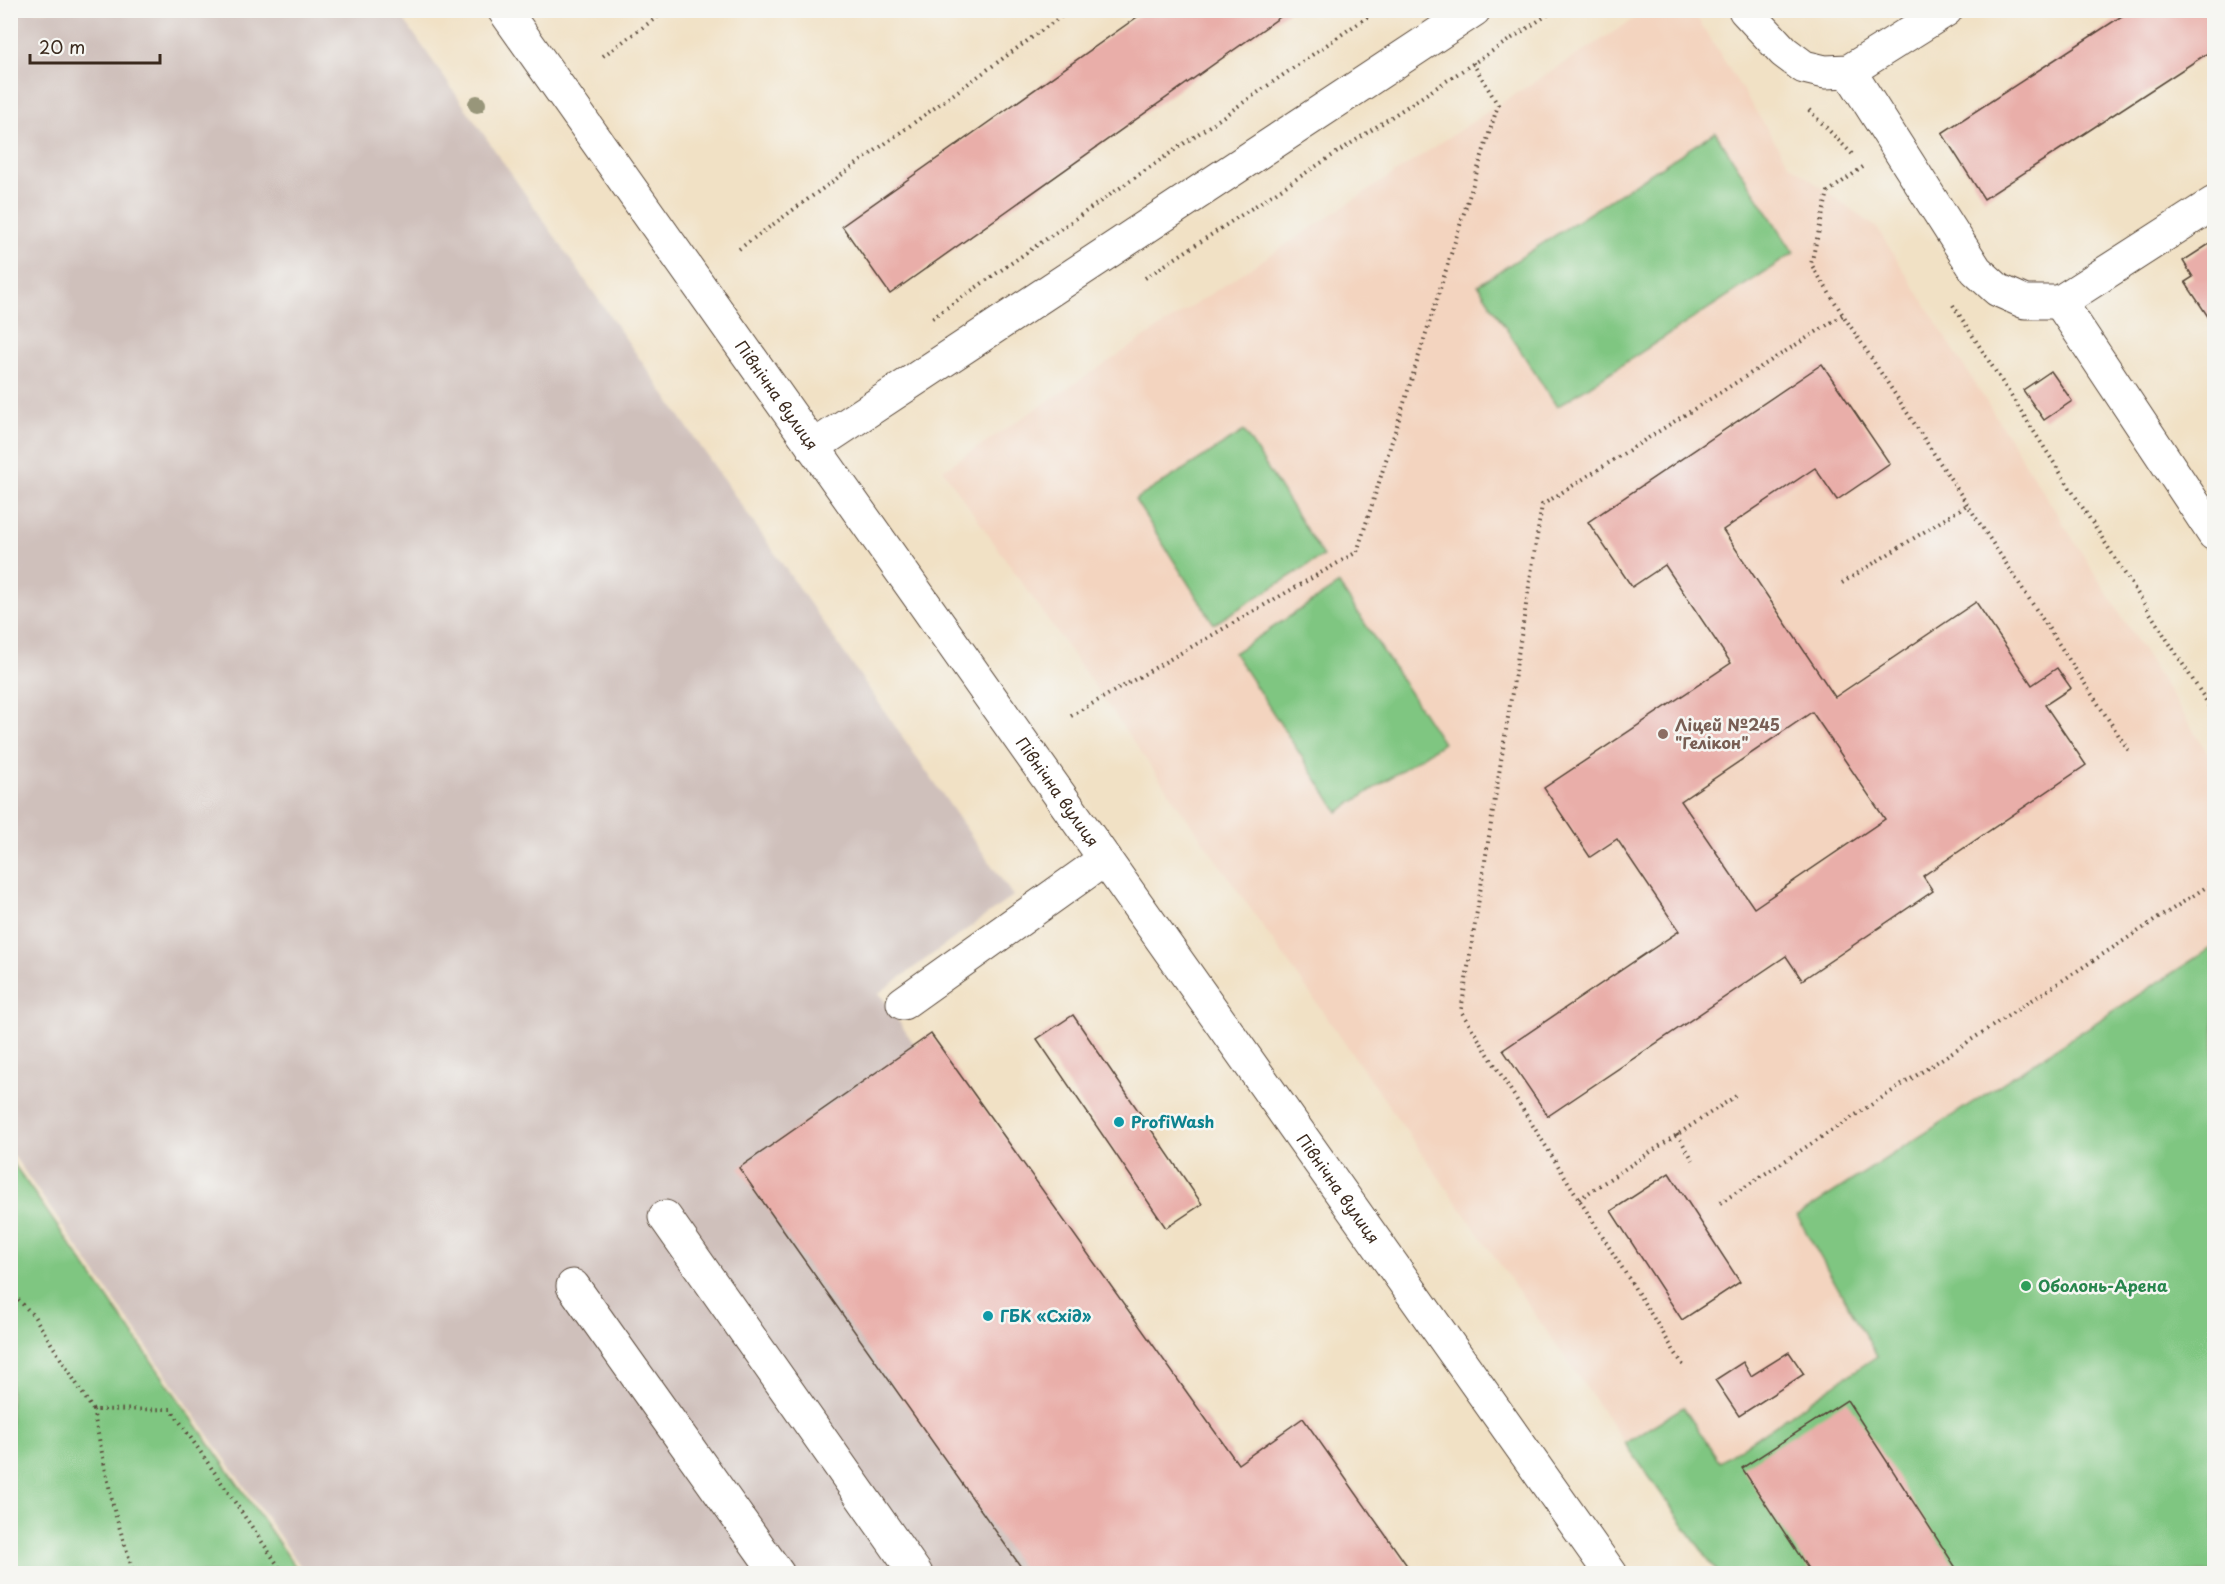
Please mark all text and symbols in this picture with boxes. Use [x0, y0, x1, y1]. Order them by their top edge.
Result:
scale bar [30, 27, 160, 65]
text: 20 m [39, 33, 85, 60]
street label: Північна вулиця [730, 335, 825, 455]
place label: Ліцей №245 "Гелікон" [1675, 712, 1780, 754]
marker: Ліцей №245 "Гелікон" [1656, 727, 1670, 741]
street label: Північна вулиця [1011, 731, 1106, 851]
place label: ProfiWash [1131, 1109, 1214, 1133]
marker: ProfiWash [1112, 1115, 1126, 1129]
street label: Північна вулиця [1292, 1128, 1386, 1248]
place label: Оболонь-Арена [2038, 1273, 2168, 1297]
marker: Оболонь-Арена [2019, 1279, 2033, 1293]
place label: ГБК «Схід» [1000, 1303, 1092, 1327]
marker: ГБК «Схід» [981, 1309, 995, 1323]

